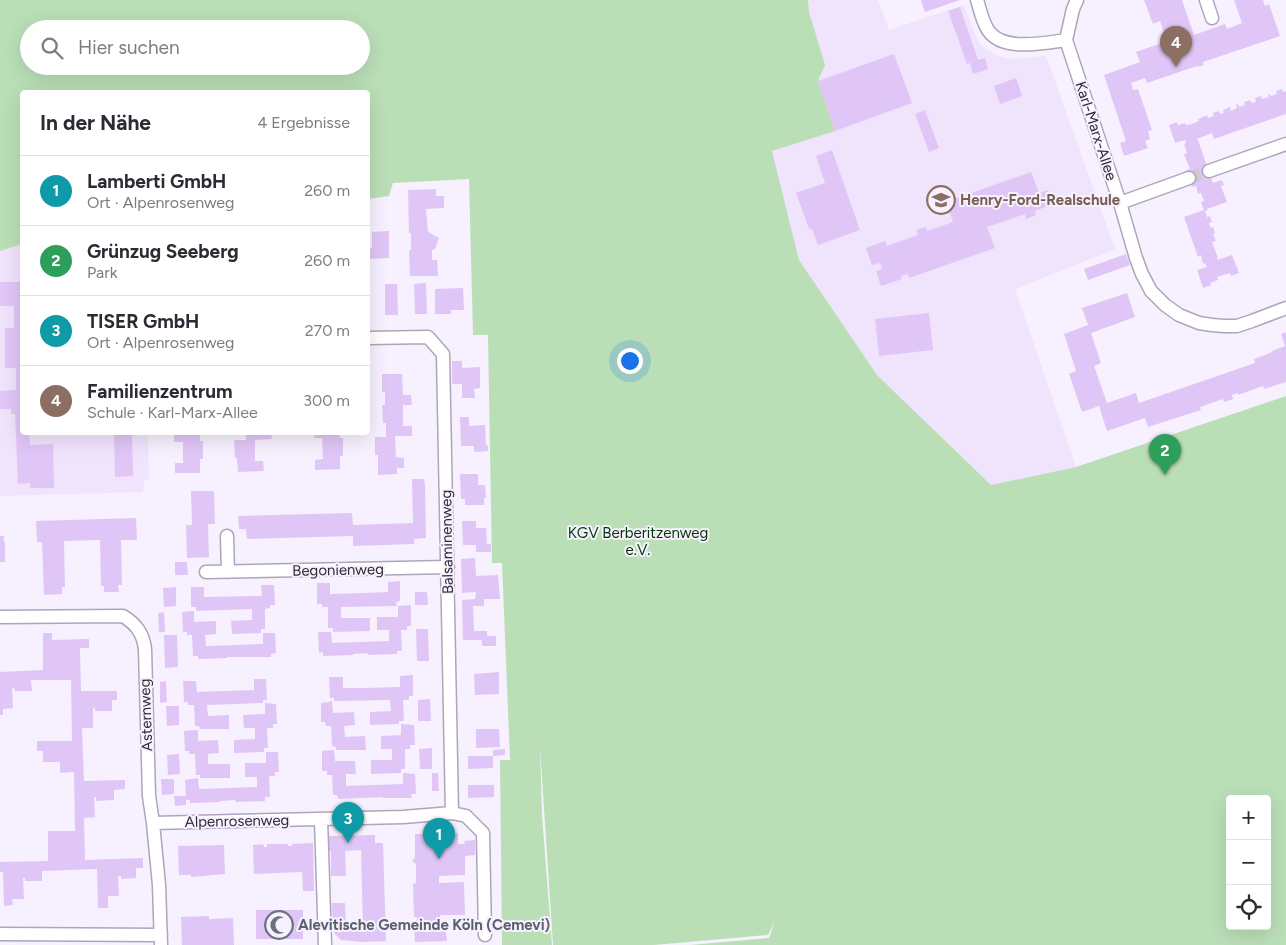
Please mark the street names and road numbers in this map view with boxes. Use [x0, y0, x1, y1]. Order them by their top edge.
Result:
street label: Karl-Marx-Allee [1071, 79, 1121, 183]
street label: Balsaminenweg [437, 490, 457, 594]
street label: Begonienweg [292, 560, 384, 580]
street label: Asternweg [136, 678, 156, 752]
street label: Alpenrosenweg [185, 811, 289, 831]

